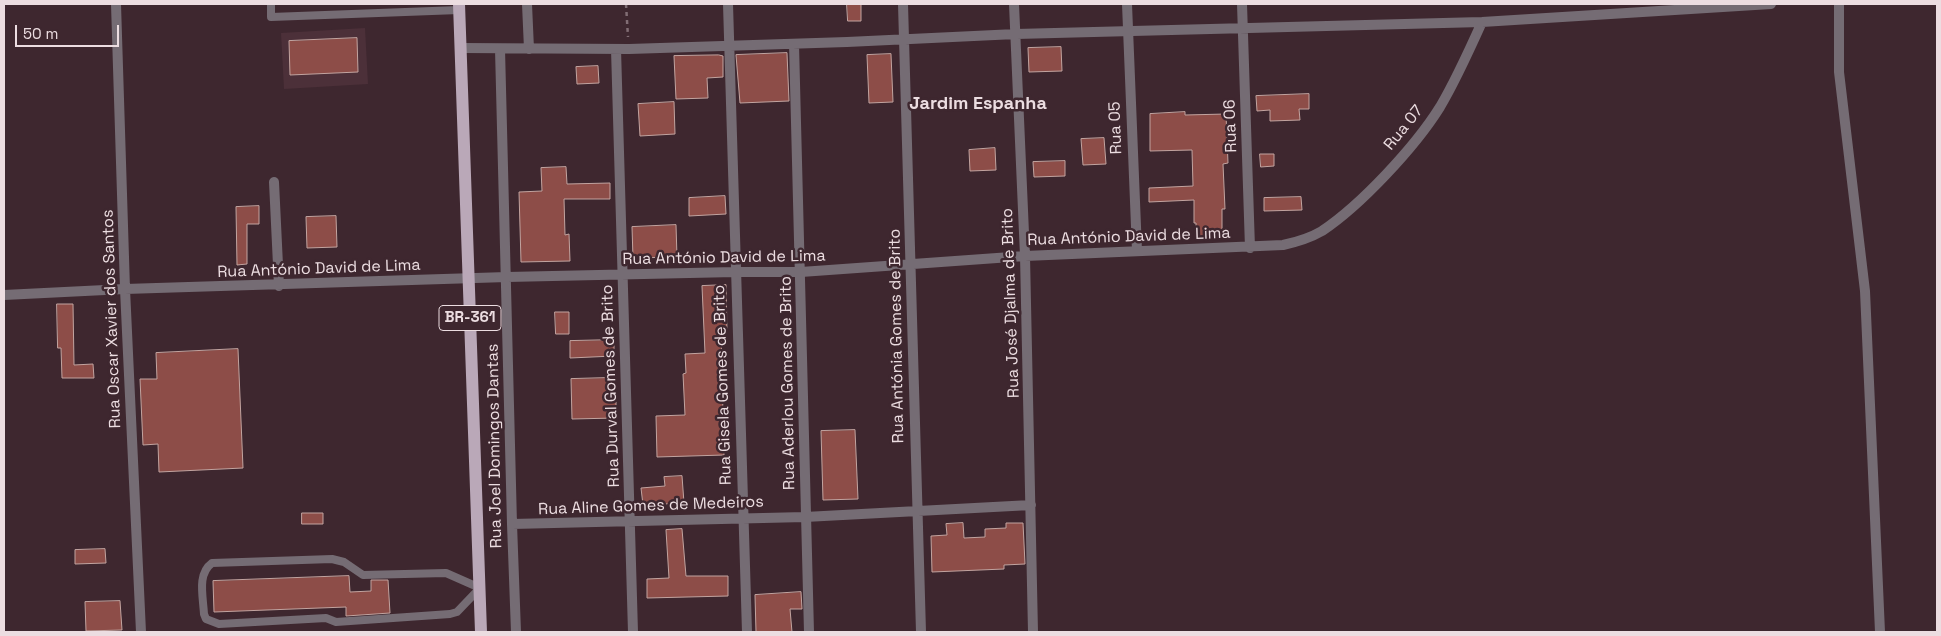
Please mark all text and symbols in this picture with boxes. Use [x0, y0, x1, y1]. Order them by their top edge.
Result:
scale bar [18, 15, 121, 47]
text: 50 m [23, 24, 58, 43]
district label: Jardim Espanha [909, 93, 1047, 115]
street label: Rua 06 [1220, 99, 1242, 153]
street label: Rua 05 [1105, 101, 1127, 155]
street label: Rua 07 [1380, 102, 1428, 154]
street label: Rua José Djalma de Brito [998, 208, 1024, 398]
street label: Rua Oscar Xavier dos Santos [99, 209, 125, 429]
street label: Rua António David de Lima [1027, 224, 1231, 250]
street label: Rua Antónia Gomes de Brito [886, 229, 908, 443]
street label: Rua António David de Lima [622, 247, 826, 269]
street label: Rua António David de Lima [217, 256, 421, 282]
street label: Rua Aderlou Gomes de Brito [777, 276, 799, 490]
street label: Rua Durval Gomes de Brito [598, 284, 624, 488]
street label: Rua Gisela Gomes de Brito [710, 285, 736, 485]
road number: BR-361 [439, 306, 501, 330]
street label: Rua Joel Domingos Dantas [484, 344, 506, 548]
street label: Rua Aline Gomes de Medeiros [538, 492, 764, 520]

